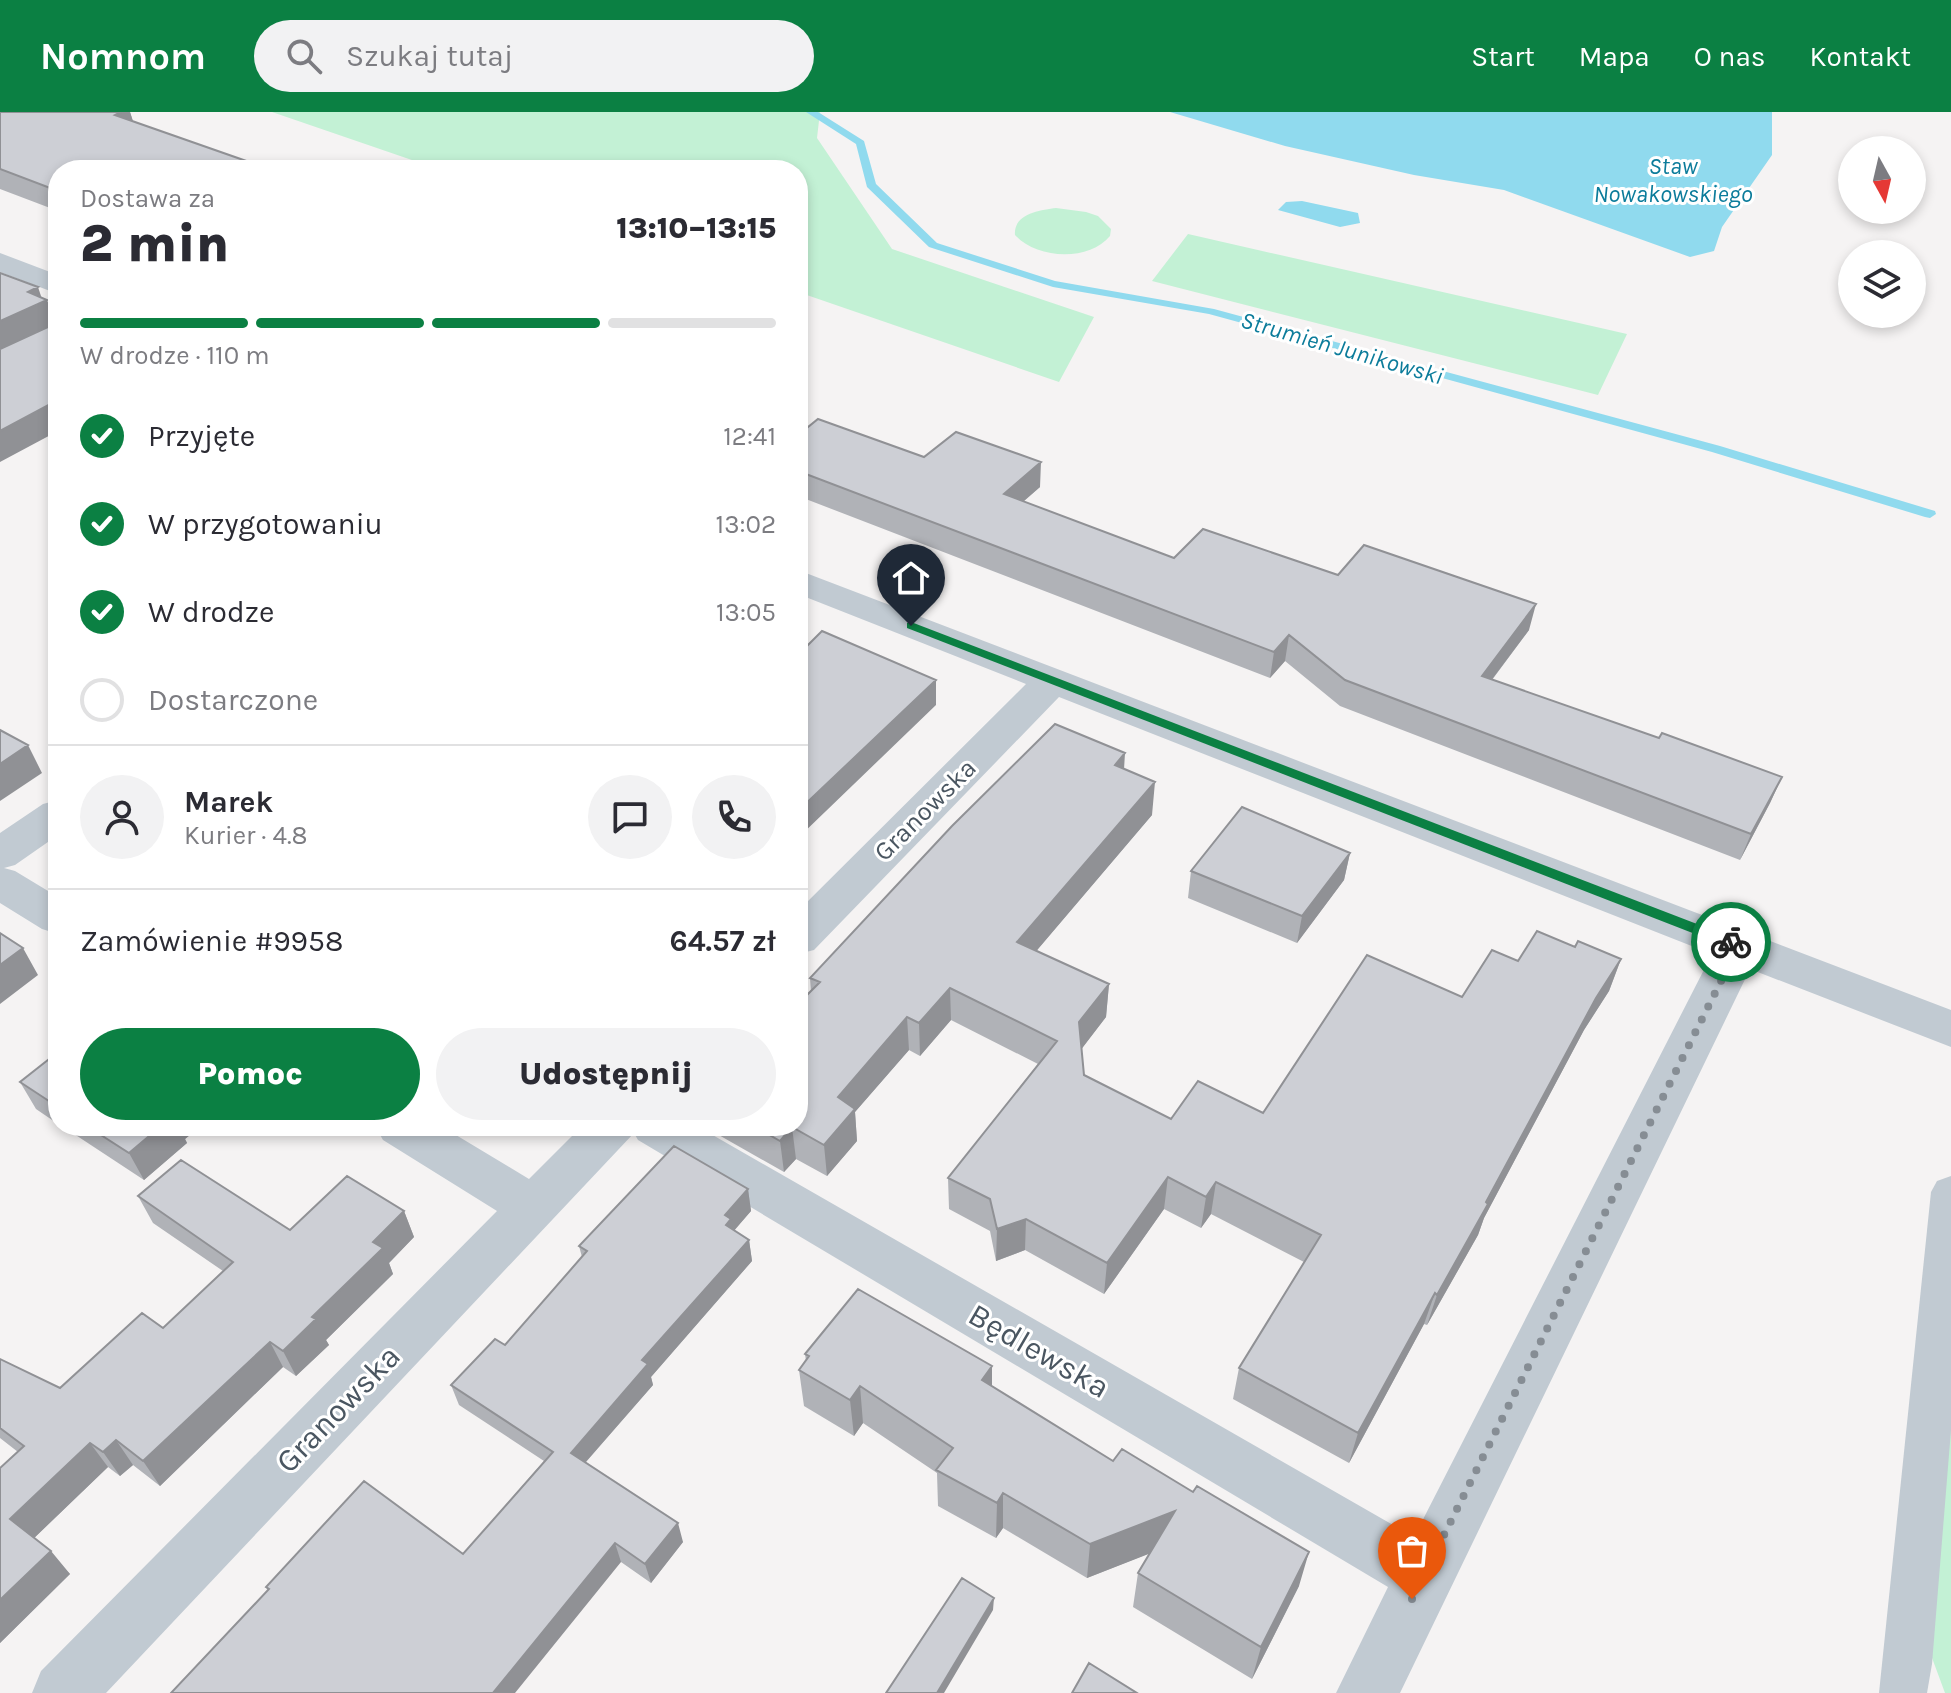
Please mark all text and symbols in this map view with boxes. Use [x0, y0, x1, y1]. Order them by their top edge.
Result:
search box [254, 20, 814, 92]
text: Nomnom [40, 34, 206, 79]
icon: search [282, 34, 326, 78]
text: Szukaj tutaj [346, 38, 513, 74]
text: Start [1471, 40, 1535, 73]
text: Mapa [1579, 40, 1650, 73]
text: O nas [1694, 40, 1766, 73]
text: Kontakt [1810, 40, 1911, 73]
north arrow [1838, 136, 1926, 224]
map controls [1838, 136, 1926, 328]
water label: Staw Nowakowskiego [1593, 152, 1753, 208]
text: Dostawa za [80, 183, 215, 214]
text: 13:10–13:15 [616, 210, 776, 246]
text: 2 min [80, 213, 229, 274]
button: layers [1838, 240, 1926, 328]
water label: Strumień Junikowski [1238, 306, 1446, 390]
text: W drodze · 110 m [80, 340, 270, 371]
icon: check [80, 414, 124, 458]
text: Przyjęte [148, 418, 255, 454]
text: 12:41 [723, 421, 776, 452]
icon: check [80, 502, 124, 546]
text: W przygotowaniu [148, 506, 383, 542]
text: 13:02 [716, 509, 776, 540]
pin [877, 544, 945, 626]
icon: home [889, 556, 933, 600]
icon: check [80, 590, 124, 634]
text: W drodze [148, 594, 274, 630]
text: 13:05 [716, 597, 776, 628]
text: Dostarczone [148, 682, 318, 718]
street label: Granowska [867, 752, 983, 868]
button: person [80, 775, 164, 859]
button: chat [588, 775, 672, 859]
button: phone [692, 775, 776, 859]
text: Marek [184, 784, 273, 820]
text: Kurier · 4.8 [184, 820, 308, 851]
courier [1691, 902, 1771, 982]
icon: bike [1709, 920, 1753, 964]
text: Zamówienie #9958 [80, 923, 343, 959]
text: 64.57 zł [670, 923, 776, 959]
button: Pomoc [80, 1028, 420, 1120]
button: Udostępnij [436, 1028, 776, 1120]
street label: Będlewska [962, 1296, 1116, 1406]
street label: Granowska [268, 1338, 408, 1480]
pin [1378, 1517, 1446, 1599]
icon: bag [1390, 1529, 1434, 1573]

